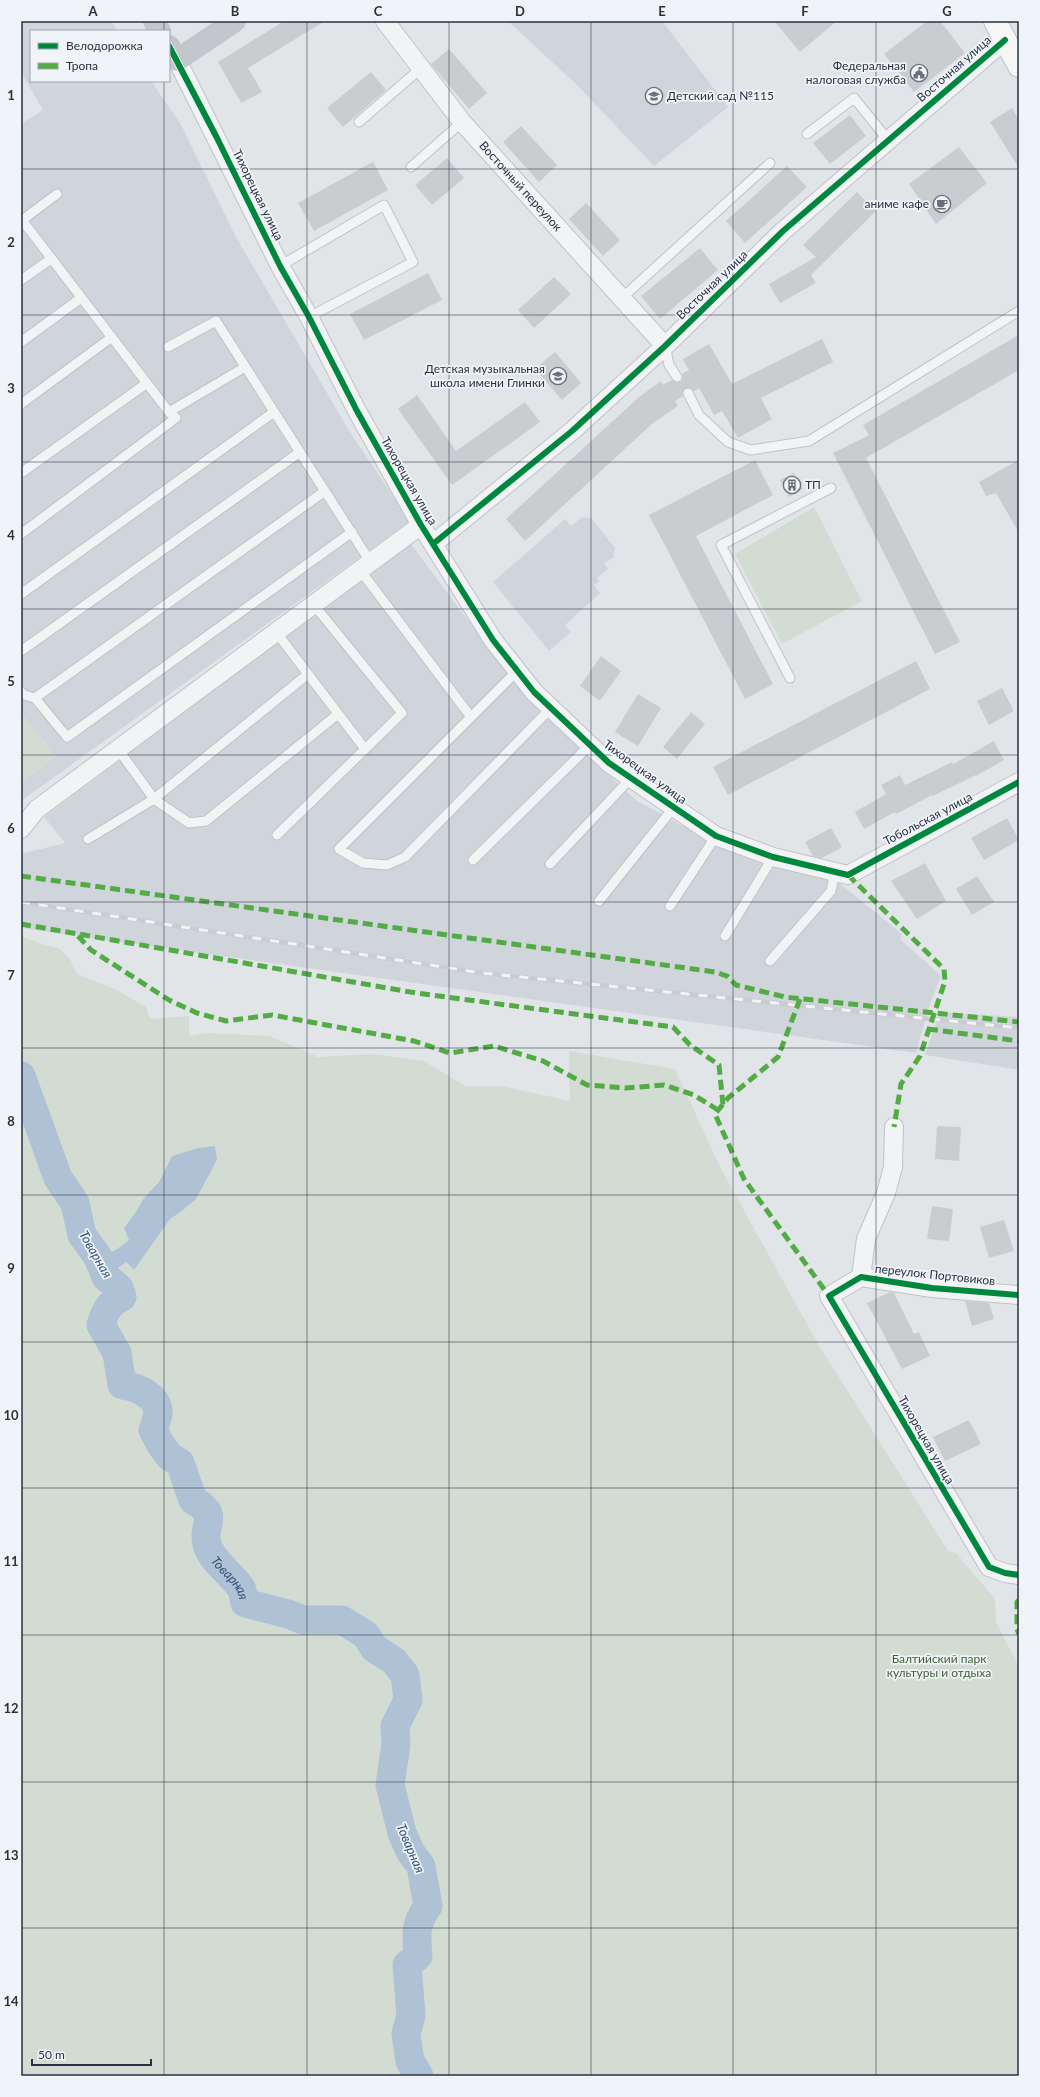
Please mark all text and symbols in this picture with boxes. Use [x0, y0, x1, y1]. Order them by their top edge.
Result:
text: A [87, 3, 98, 19]
text: B [231, 3, 240, 19]
text: C [374, 3, 383, 19]
text: D [515, 3, 525, 19]
text: E [658, 3, 666, 19]
text: F [801, 3, 809, 19]
text: G [942, 3, 952, 19]
legend [30, 30, 170, 82]
street label: Восточная улица [913, 32, 994, 105]
text: Велодорожка [66, 38, 143, 53]
text: Тропа [66, 58, 98, 73]
place label: Федеральная налоговая служба [806, 58, 906, 87]
public building icon: Федеральная налоговая служба [909, 63, 929, 83]
school or university icon: Детский сад №115 [644, 86, 664, 106]
text: 1 [7, 87, 15, 103]
place label: Детский сад №115 [667, 88, 774, 103]
street label: Восточный переулок [476, 138, 566, 235]
street label: Тихорецкая улица [230, 147, 287, 243]
cafe icon: аниме кафе [932, 194, 952, 214]
place label: аниме кафе [865, 196, 929, 211]
text: 2 [7, 234, 15, 250]
street label: Восточная улица [673, 247, 751, 323]
place label: Детская музыкальная школа имени Глинки [425, 361, 545, 390]
school or university icon: Детская музыкальная школа имени Глинки [548, 366, 568, 386]
text: 3 [7, 380, 15, 396]
street label: Тихорецкая улица [378, 434, 441, 528]
building icon: ТП [782, 475, 802, 495]
place label: ТП [805, 477, 821, 492]
text: 4 [7, 527, 15, 543]
text: 5 [7, 673, 15, 689]
street label: Тихорецкая улица [601, 736, 690, 807]
street label: Тобольская улица [881, 789, 975, 848]
text: 6 [7, 820, 15, 836]
text: 7 [7, 967, 15, 983]
text: 8 [7, 1113, 15, 1129]
water label: Товарная [76, 1227, 116, 1281]
text: 9 [7, 1260, 15, 1276]
street label: переулок Портовиков [874, 1261, 996, 1288]
street label: Тихорецкая улица [895, 1393, 958, 1487]
text: 10 [3, 1407, 19, 1423]
text: 11 [3, 1553, 19, 1569]
water label: Товарная [208, 1553, 252, 1601]
park label: Балтийский парк культуры и отдыха [887, 1651, 991, 1680]
text: 12 [3, 1700, 19, 1716]
water label: Товарная [393, 1821, 429, 1875]
text: 13 [3, 1847, 19, 1863]
text: 14 [3, 1993, 19, 2009]
scale bar [32, 2041, 151, 2067]
text: 50 m [38, 2047, 65, 2062]

